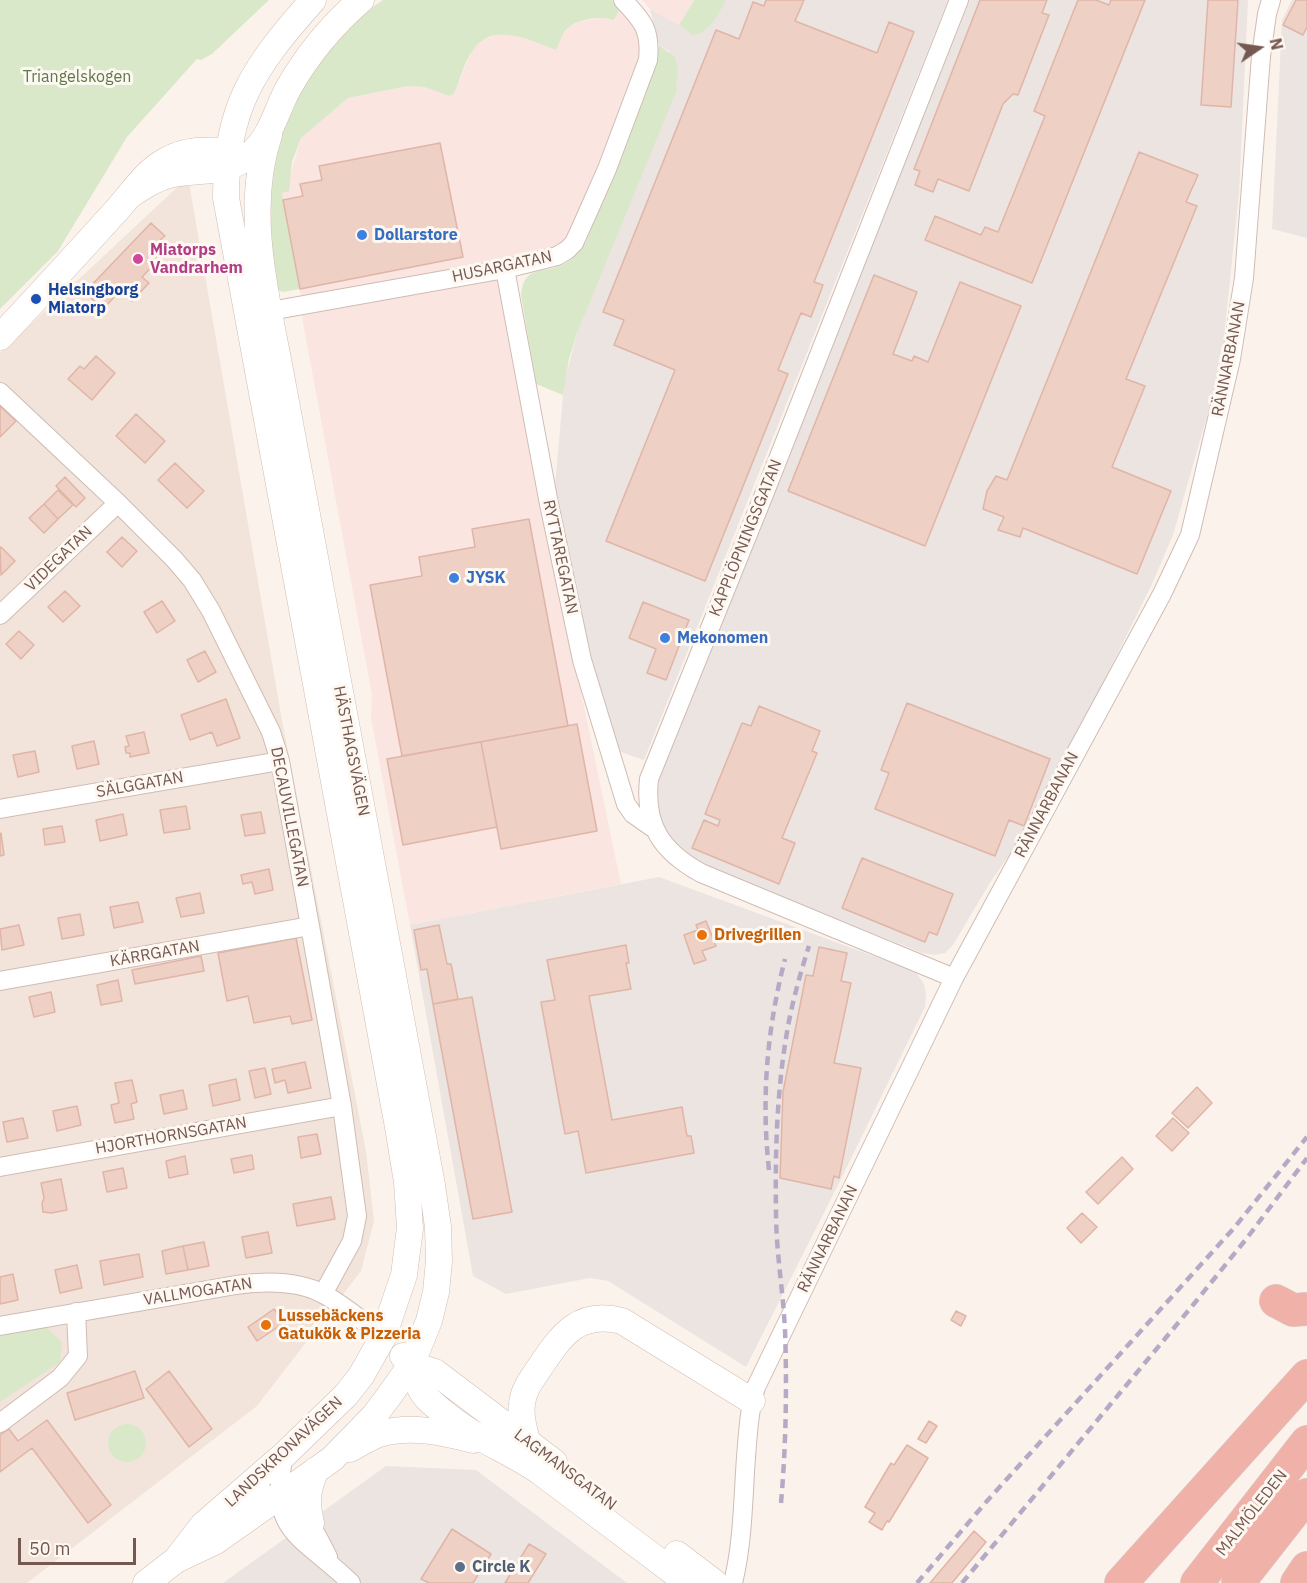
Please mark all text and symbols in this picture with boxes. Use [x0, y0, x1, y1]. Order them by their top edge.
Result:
north arrow [1229, 18, 1289, 78]
text: N [1265, 36, 1288, 52]
park label: Triangelskogen [23, 67, 131, 87]
place label: Dollarstore [374, 225, 458, 245]
marker: Dollarstore [355, 228, 369, 242]
place label: Miatorps Vandrarhem [150, 240, 243, 278]
street label: HUSARGATAN [450, 247, 554, 287]
marker: Miatorps Vandrarhem [131, 252, 145, 266]
place label: Helsingborg Miatorp [48, 280, 138, 318]
marker: Helsingborg Miatorp [29, 292, 43, 306]
street label: RÄNNARBANAN [1208, 300, 1250, 418]
street label: KAPPLÖPNINGSGATAN [706, 457, 786, 619]
street label: RYTTAREGATAN [538, 498, 582, 616]
street label: VIDEGATAN [21, 522, 97, 596]
place label: JYSK [466, 568, 506, 588]
marker: JYSK [447, 571, 461, 585]
place label: Mekonomen [677, 628, 768, 648]
marker: Mekonomen [658, 631, 672, 645]
street label: HÄSTHAGSVÄGEN [329, 684, 373, 818]
street label: DECAUVILLEGATAN [266, 745, 312, 889]
street label: RÄNNARBANAN [1011, 749, 1083, 861]
street label: SÄLGGATAN [95, 768, 185, 802]
place label: Drivegrillen [714, 925, 802, 945]
marker: Drivegrillen [695, 928, 709, 942]
street label: KÄRRGATAN [109, 937, 201, 971]
street label: HJORTHORNSGATAN [94, 1113, 248, 1159]
street label: RÄNNARBANAN [794, 1182, 862, 1296]
street label: VALLMOGATAN [142, 1274, 254, 1310]
place label: Lussebäckens Gatukök & Pizzeria [278, 1306, 421, 1344]
marker: Lussebäckens Gatukök & Pizzeria [259, 1318, 273, 1332]
street label: LANDSKRONAVÄGEN [221, 1393, 347, 1511]
street label: LAGMANSGATAN [510, 1425, 620, 1515]
street label: MALMÖLEDEN [1212, 1466, 1292, 1560]
scale bar [21, 1526, 140, 1564]
text: 50 m [29, 1537, 71, 1560]
place label: Circle K [472, 1557, 530, 1577]
marker: Circle K [453, 1560, 467, 1574]

